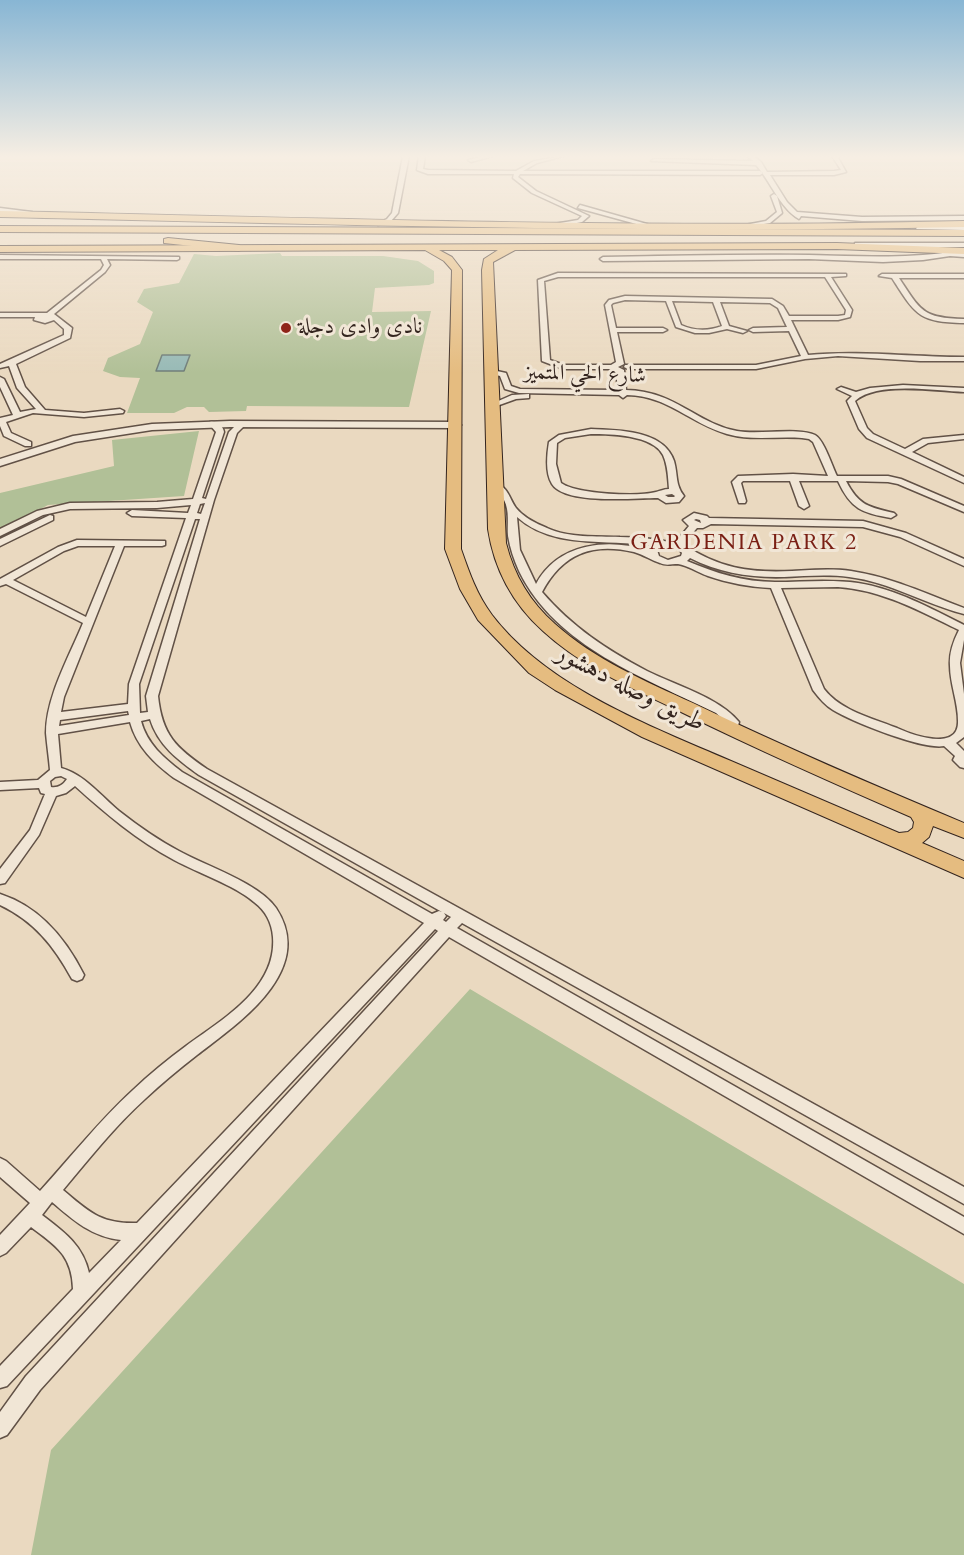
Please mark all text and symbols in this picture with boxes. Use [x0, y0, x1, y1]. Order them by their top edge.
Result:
place label: نادى وادى دجلة [298, 315, 422, 341]
marker: نادى وادى دجلة [279, 321, 293, 335]
street label: شارع الحي المتميز [524, 360, 646, 390]
district label: GARDENIA PARK 2 [630, 531, 858, 557]
street label: طريق وصله دهشور [550, 638, 710, 740]

